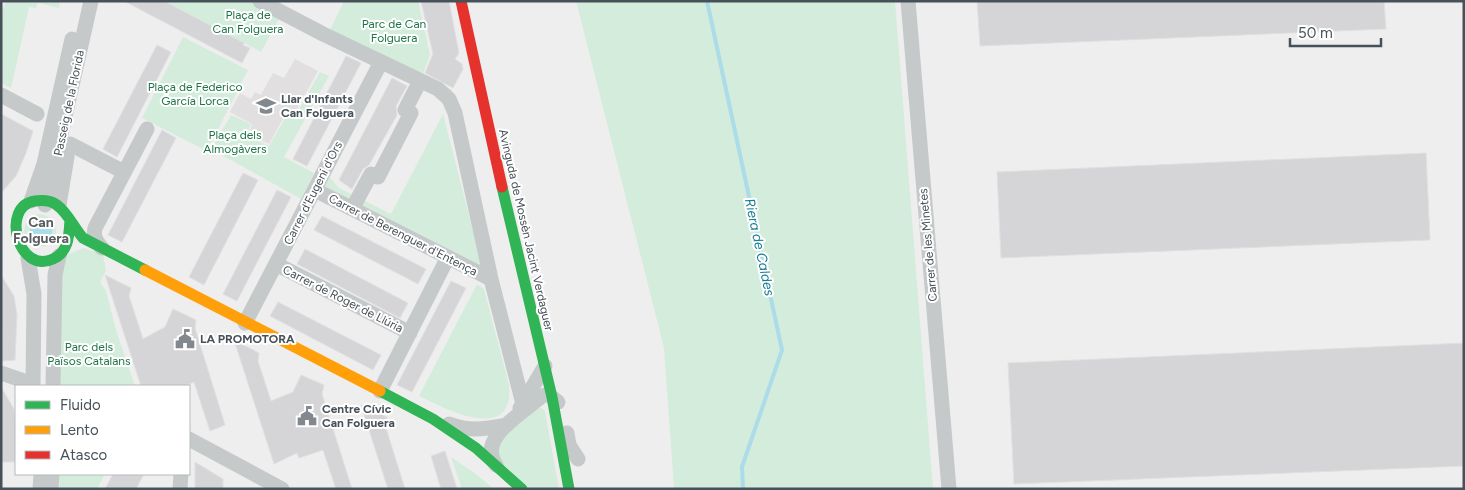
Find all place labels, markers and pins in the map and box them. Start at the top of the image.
place label: Llar d'Infants Can Folguera [281,92,354,120]
school or university icon: Llar d'Infants Can Folguera [255,95,277,117]
public building icon: LA PROMOTORA [174,328,196,350]
place label: LA PROMOTORA [200,332,295,346]
place label: Centre Cívic Can Folguera [322,402,395,430]
public building icon: Centre Cívic Can Folguera [296,405,318,427]

